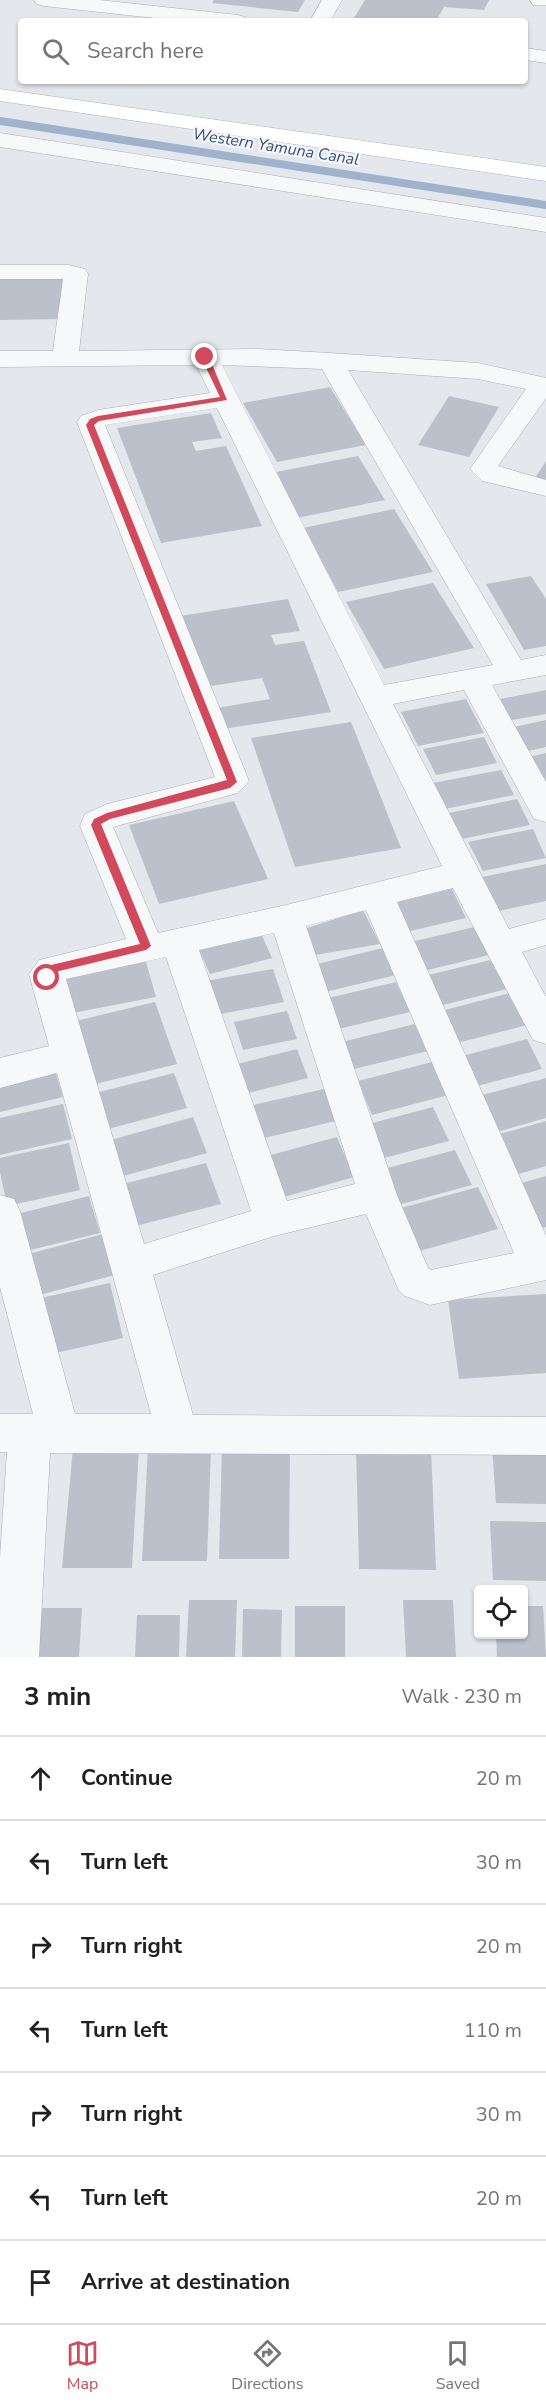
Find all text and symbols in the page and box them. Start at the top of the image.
search box [18,18,528,84]
icon: search [39,35,72,68]
text: Search here [87,36,204,66]
water label: Western Yamuna Canal [191,123,361,171]
route end [191,343,217,369]
route start [33,964,59,990]
map controls [474,1585,528,1639]
button: locate [474,1585,528,1639]
text: 3 min [24,1679,91,1714]
text: Walk · 230 m [402,1683,522,1710]
icon: ahead [24,1762,57,1795]
text: Continue [81,1763,172,1793]
text: 20 m [476,1765,522,1792]
icon: left [24,1846,57,1879]
text: Turn left [81,1847,168,1877]
text: 30 m [476,1849,522,1876]
icon: right [24,1930,57,1963]
text: Turn right [81,1931,182,1961]
text: 20 m [476,1933,522,1960]
icon: left [24,2014,57,2047]
text: Turn left [81,2015,168,2045]
text: 110 m [464,2017,522,2044]
icon: right [24,2098,57,2131]
text: Turn right [81,2099,182,2129]
text: 30 m [476,2101,522,2128]
icon: left [24,2182,57,2215]
text: Turn left [81,2183,168,2213]
text: 20 m [476,2185,522,2212]
icon: arrive [24,2266,57,2299]
text: Arrive at destination [81,2267,290,2297]
tab: Map [66,2337,99,2395]
tab: Directions [231,2337,303,2395]
tab: Saved [436,2337,480,2395]

